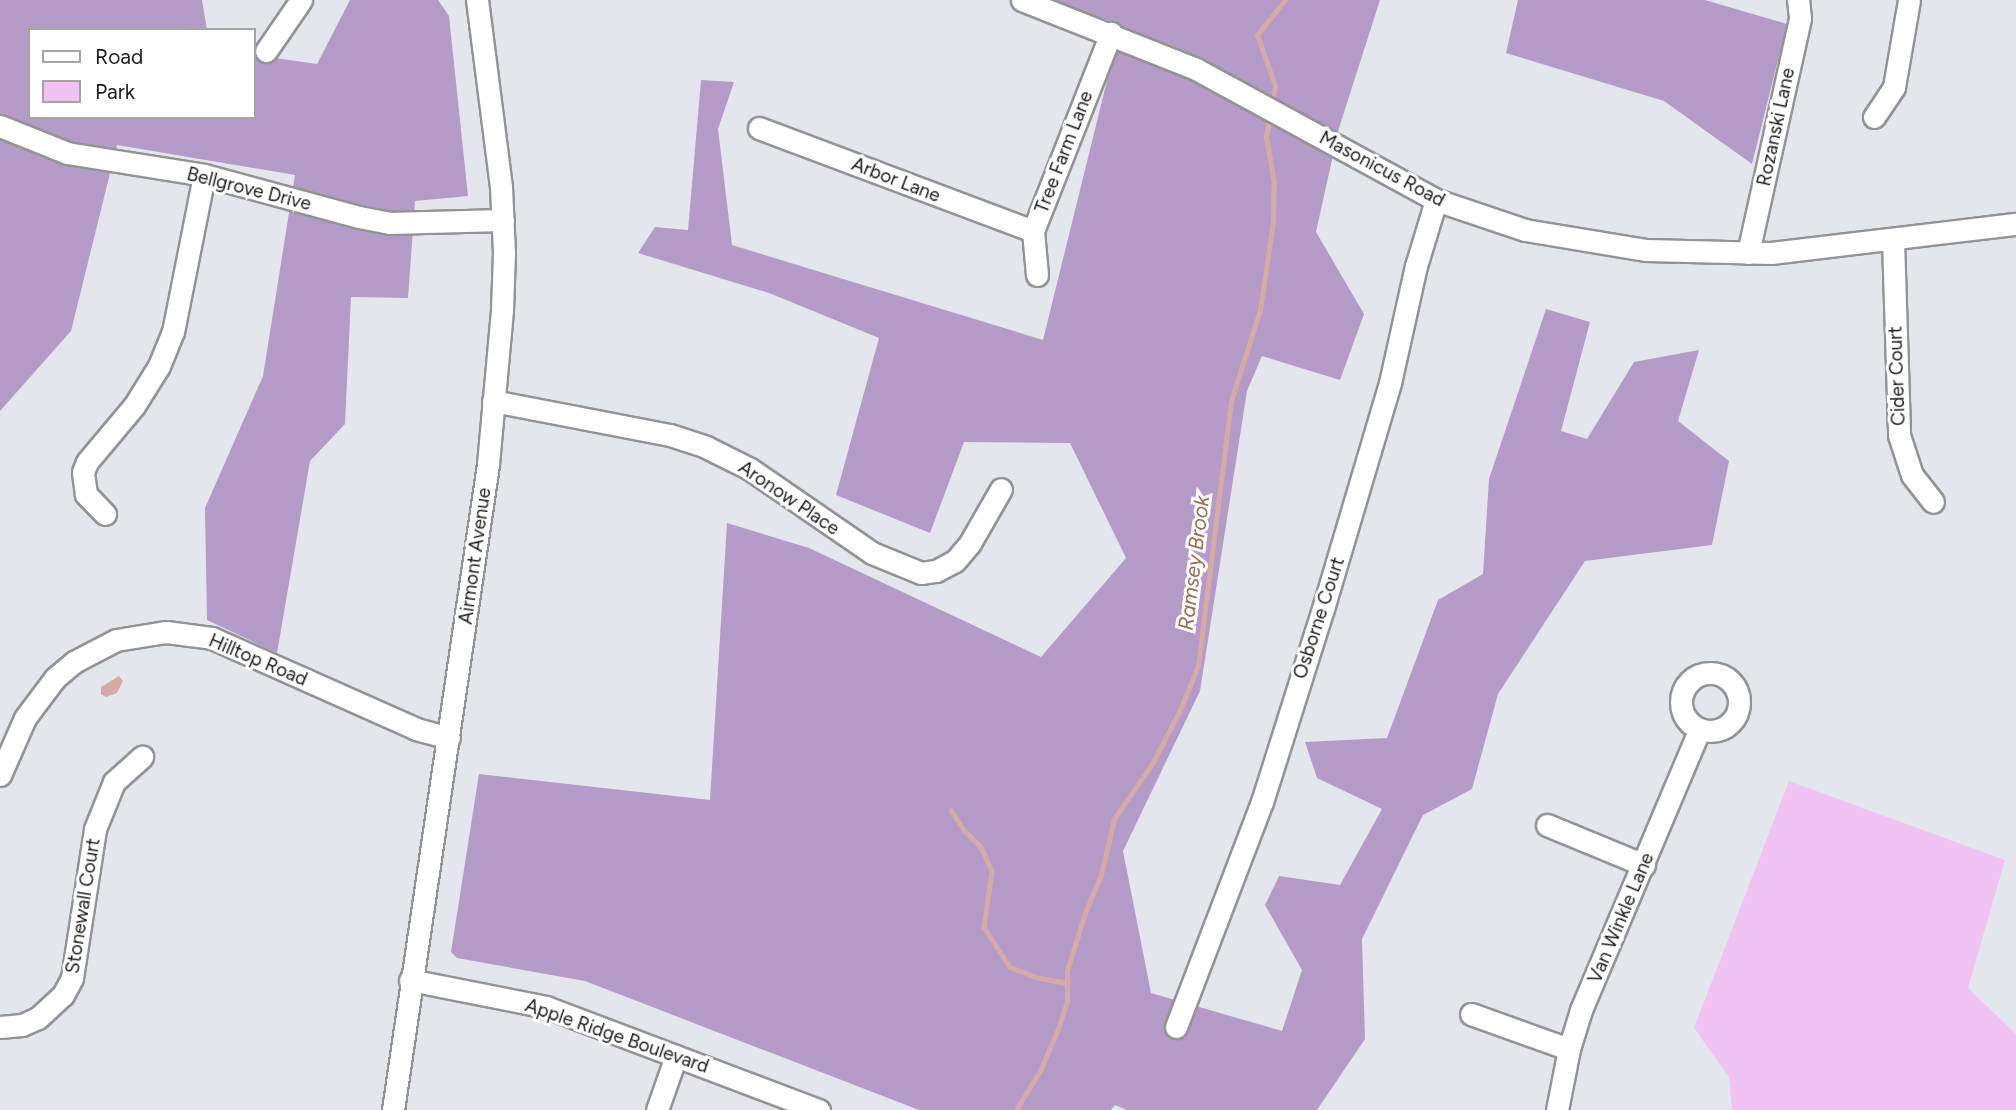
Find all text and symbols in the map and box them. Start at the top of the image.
legend [28,28,256,119]
text: Road [95,44,143,69]
street label: Rozanski Lane [1752,66,1800,188]
text: Park [95,79,135,104]
street label: Tree Farm Lane [1030,88,1098,216]
street label: Masonicus Road [1315,126,1449,212]
street label: Arbor Lane [848,153,944,207]
street label: Bellgrove Drive [184,163,314,215]
street label: Cider Court [1884,326,1910,426]
street label: Aronow Place [734,456,844,540]
street label: Airmont Avenue [454,486,496,626]
water label: Ramsey Brook [1173,494,1215,632]
street label: Osborne Court [1289,554,1349,682]
street label: Hilltop Road [205,629,311,691]
street label: Stonewall Court [61,837,105,975]
street label: Van Winkle Lane [1583,849,1659,987]
street label: Apple Ridge Boulevard [522,994,712,1078]

